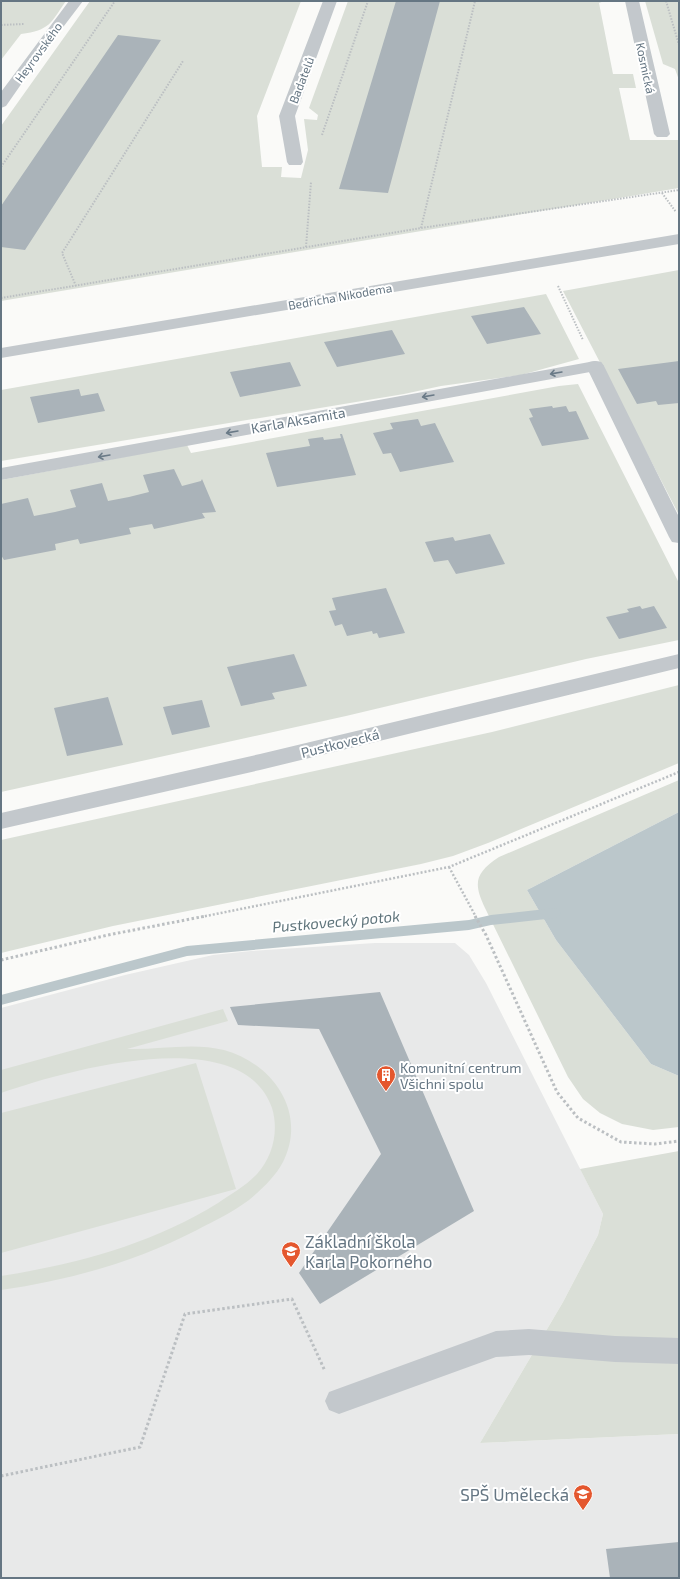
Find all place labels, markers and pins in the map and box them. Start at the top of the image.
place label: Komunitní centrum Všichni spolu [400,1059,522,1092]
building icon: Komunitní centrum Všichni spolu [375,1064,397,1092]
place label: Základní škola Karla Pokorného [305,1231,432,1271]
school or university icon: Základní škola Karla Pokorného [280,1240,302,1268]
school or university icon: SPŠ Umělecká [572,1483,594,1511]
place label: SPŠ Umělecká [460,1484,569,1504]

